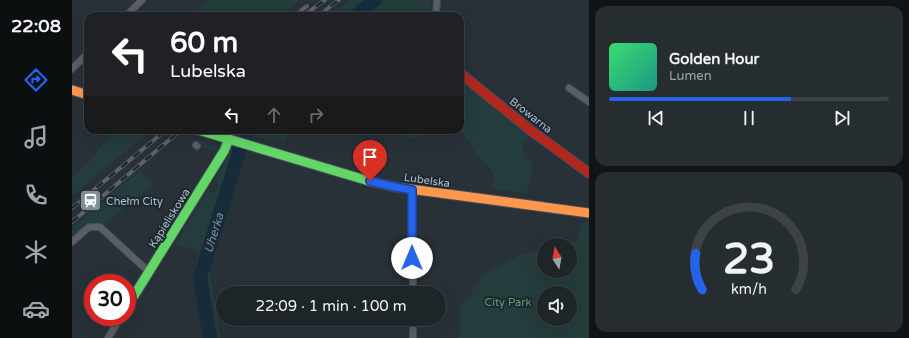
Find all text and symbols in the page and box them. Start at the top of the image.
text: 22:08 [11,15,61,37]
text: 60 m [170,26,238,60]
icon: left [104,28,156,80]
text: Golden Hour [669,50,759,68]
text: Lubelska [170,60,246,82]
icon: directions [22,66,50,94]
text: Lumen [669,68,712,84]
street label: Browarna [507,95,554,136]
icon: left [221,104,243,126]
icon: ahead [263,104,285,126]
icon: right [305,104,327,126]
icon: previous [645,107,667,129]
icon: pause [738,107,760,129]
icon: next [831,107,853,129]
icon: music [22,123,50,151]
pin [353,140,387,181]
icon: arrive [359,146,381,168]
street label: Lubelska [403,171,451,190]
icon: phone [22,181,50,209]
street label: Kąpieliskowa [146,186,193,250]
station icon: Chełm City [77,188,103,214]
place label: Chełm City [106,195,163,208]
water label: Uherka [201,211,227,255]
text: 23 [723,235,775,285]
position arrow [391,237,433,279]
icon: climate [22,238,50,266]
north arrow [537,238,577,278]
map controls [537,238,577,326]
speed limit sign: 30 [84,274,136,326]
text: km/h [731,281,767,298]
button: sound [537,286,577,326]
icon: car [22,295,50,323]
park label: City Park [485,296,531,309]
text: 22:09 · 1 min · 100 m [256,297,406,315]

